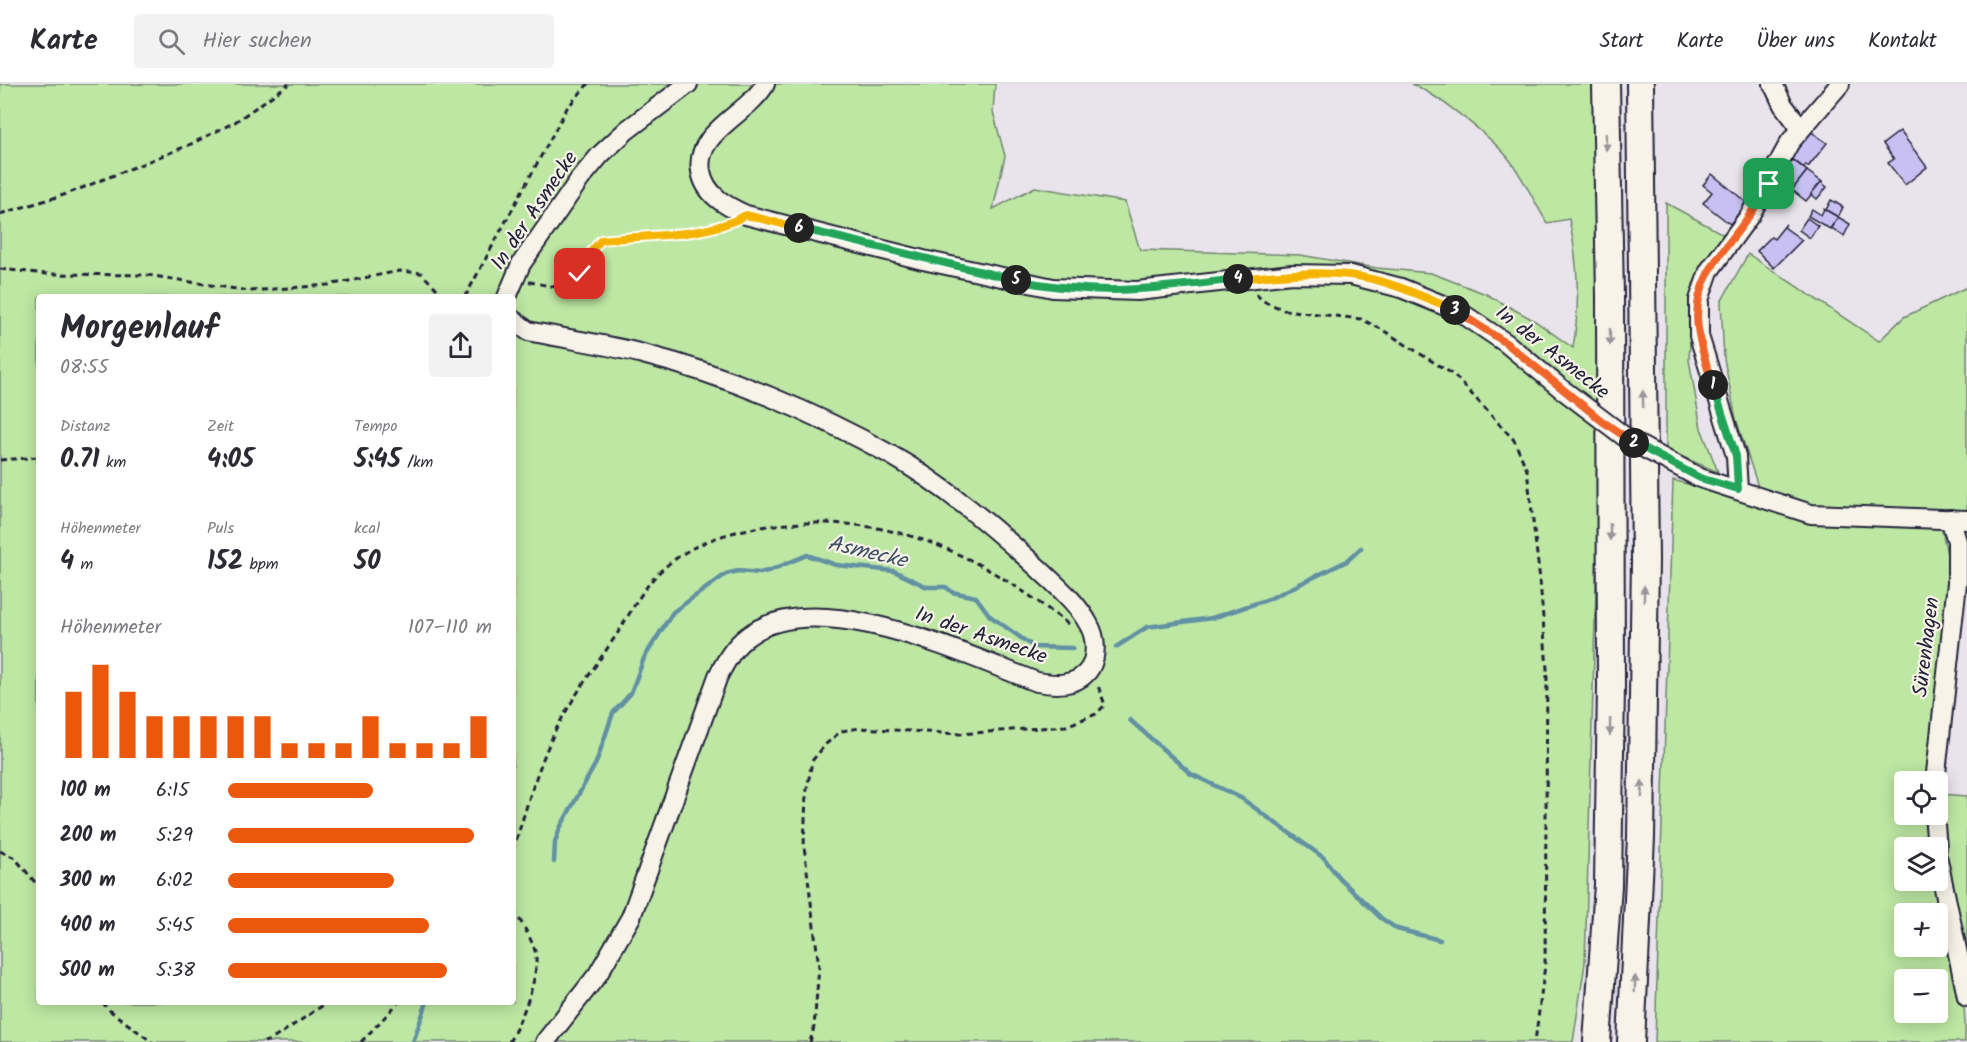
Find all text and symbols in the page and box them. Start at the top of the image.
search box [134,14,554,68]
text: Karte [30,19,98,64]
text: Hier suchen [203,24,312,59]
icon: search [155,25,188,58]
text: Start [1599,25,1644,58]
text: Karte [1677,25,1723,58]
text: Über uns [1756,25,1835,58]
text: Kontakt [1868,25,1937,58]
one-way arrow [1602,133,1611,152]
street label: In der Asmecke [483,144,588,277]
pin [1743,158,1794,209]
icon: arrive [1752,167,1785,200]
pin: 6 [784,213,814,243]
text: 6 [795,215,803,240]
pin [554,248,605,299]
icon: check [563,257,596,290]
pin: 4 [1223,264,1253,294]
pin: 5 [1001,265,1031,295]
text: 4 [1234,266,1242,291]
text: 5 [1012,267,1020,292]
pin: 3 [1440,295,1470,325]
text: 3 [1451,297,1459,322]
street label: In der Asmecke [1487,298,1617,409]
text: Morgenlauf [60,303,218,356]
button: share [429,314,492,377]
one-way arrow [1605,328,1615,347]
text: 08:55 [60,352,108,384]
pin: 1 [1698,370,1728,400]
text: 1 [1711,372,1715,397]
one-way arrow [1639,389,1648,408]
text: Distanz [60,414,110,439]
text: Zeit [207,414,234,439]
text: Tempo [354,414,397,439]
pin: 2 [1619,428,1649,458]
text: 2 [1629,430,1639,455]
text: 0.71 [60,439,100,481]
text: 4:05 [207,439,254,481]
text: 5:45 [354,439,401,481]
text: km [100,450,126,475]
text: /km [401,450,433,475]
text: Höhenmeter [60,516,141,541]
text: Puls [207,516,234,541]
text: kcal [354,516,380,541]
one-way arrow [1605,523,1615,542]
water label: Asmecke [824,527,912,580]
text: 4 [60,541,74,583]
text: 152 [207,541,243,583]
text: 50 [354,541,381,583]
text: m [74,552,93,577]
text: bpm [243,552,278,577]
one-way arrow [1640,584,1649,603]
street label: Sürenhagen [1904,595,1950,699]
street label: In der Asmecke [910,598,1052,674]
text: Höhenmeter [60,612,161,644]
text: 107–110 m [408,612,492,644]
one-way arrow [1605,718,1615,737]
map controls [1894,771,1948,1023]
button: locate [1894,771,1948,825]
text: 100 m [60,775,111,807]
text: 6:15 [156,775,189,807]
one-way arrow [1637,779,1646,798]
text: 200 m [60,820,116,852]
text: 5:29 [156,820,193,852]
button: layers [1894,837,1948,891]
text: 300 m [60,865,116,897]
text: 6:02 [156,865,194,897]
button: + [1894,903,1948,957]
text: 400 m [60,910,116,942]
text: 5:45 [156,910,193,942]
text: 500 m [60,955,115,987]
text: 5:38 [156,955,195,987]
button: − [1894,969,1948,1023]
one-way arrow [1630,974,1640,993]

